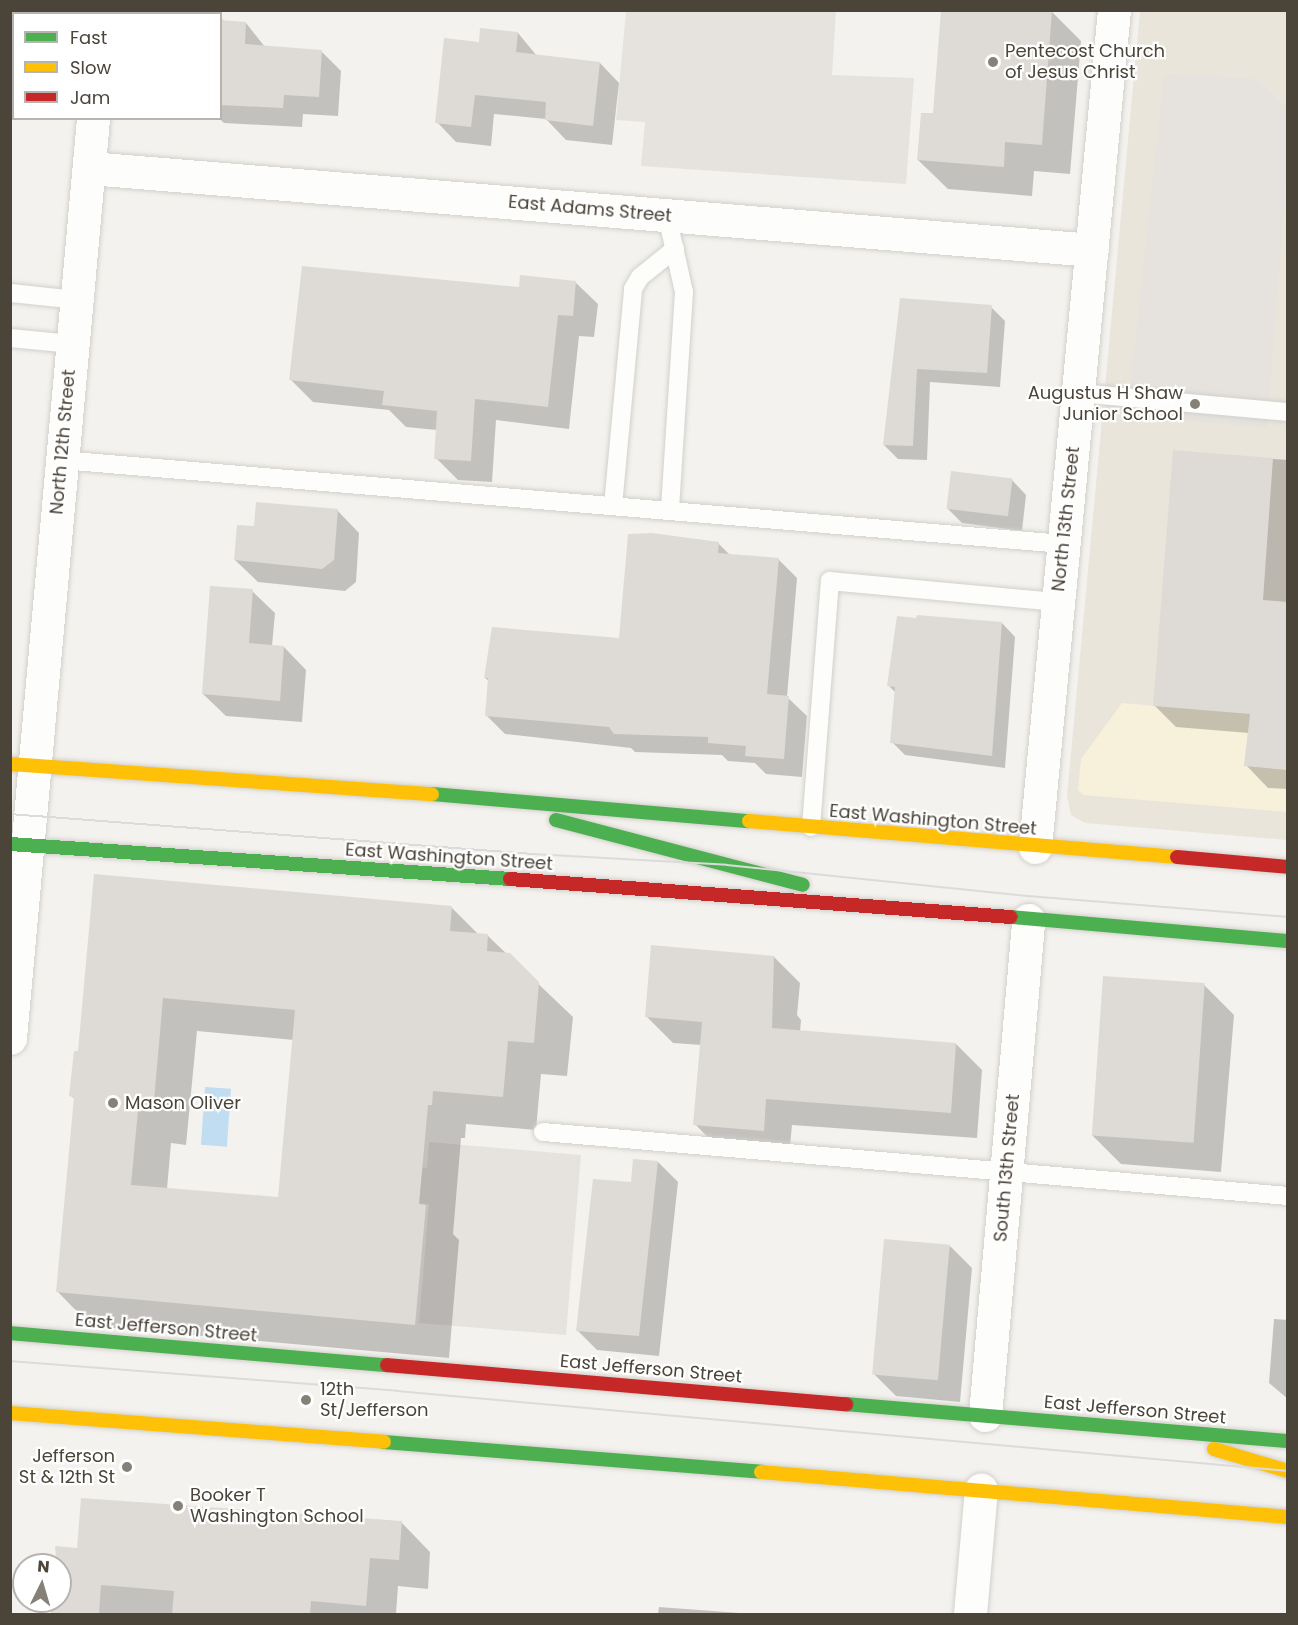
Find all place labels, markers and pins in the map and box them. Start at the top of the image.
place label: Pentecost Church of Jesus Christ [1005,41,1165,84]
marker: Pentecost Church of Jesus Christ [986,55,1000,69]
place label: Augustus H Shaw Junior School [1028,383,1183,426]
marker: Augustus H Shaw Junior School [1188,397,1202,411]
place label: Mason Oliver [125,1092,241,1114]
marker: Mason Oliver [106,1096,120,1110]
place label: 12th St/Jefferson [320,1379,429,1422]
marker: 12th St/Jefferson [297,1391,315,1409]
place label: Jefferson St & 12th St [19,1446,115,1488]
marker: Jefferson St & 12th St [120,1460,134,1474]
place label: Booker T Washington School [190,1485,364,1528]
marker: Booker T Washington School [171,1499,185,1513]

